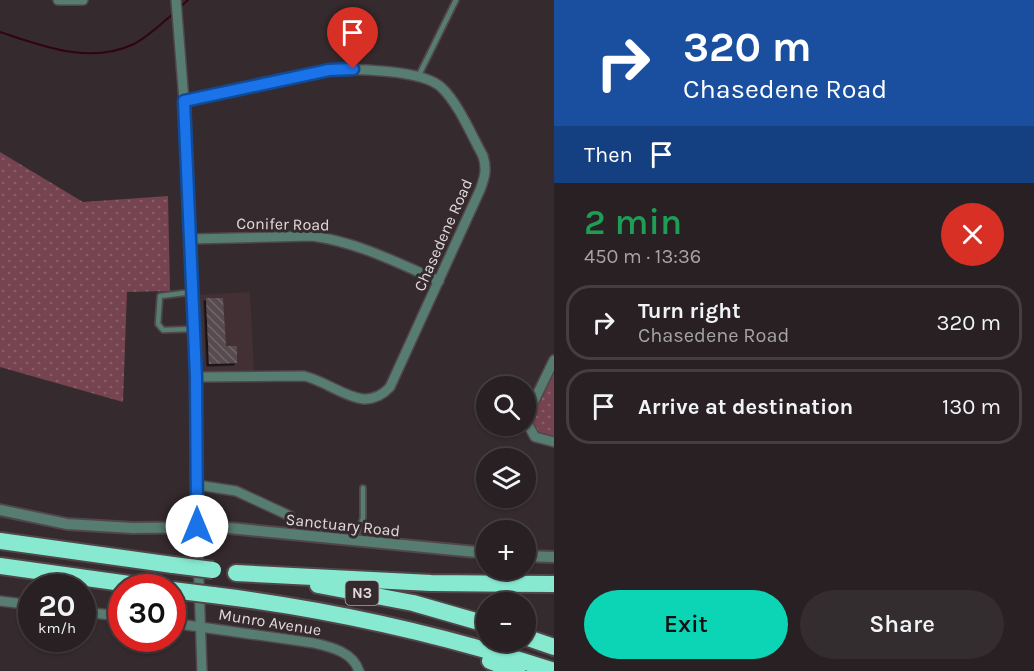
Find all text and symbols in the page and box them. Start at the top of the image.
pin [327,7,378,69]
icon: arrive [336,16,369,49]
text: 320 m [683,22,812,72]
icon: right [584,24,662,102]
text: Chasedene Road [683,73,887,105]
icon: arrive [645,138,678,171]
text: Then [584,142,633,168]
street label: Chasedene Road [410,176,476,294]
text: 2 min [584,201,682,243]
button: close [941,203,1004,266]
street label: Conifer Road [236,214,330,234]
text: 450 m · 13:36 [584,245,701,268]
text: Turn right [638,298,741,324]
icon: right [587,306,620,339]
text: 320 m [936,310,1001,336]
text: Chasedene Road [638,324,789,347]
map controls [476,376,536,652]
button: search [476,376,536,436]
icon: arrive [587,390,620,423]
text: Arrive at destination [638,394,853,420]
text: 130 m [942,394,1001,420]
button: layers [476,448,536,508]
position arrow [165,494,229,558]
street label: Sanctuary Road [285,510,401,540]
button: + [476,520,536,580]
speed limit sign: 30 [108,574,186,652]
road number: N3 [346,581,378,605]
text: 20 [38,588,76,624]
button: Exit [584,590,788,659]
button: Share [800,590,1004,659]
button: − [476,592,536,652]
street label: Munro Avenue [217,604,323,640]
text: km/h [38,619,76,637]

